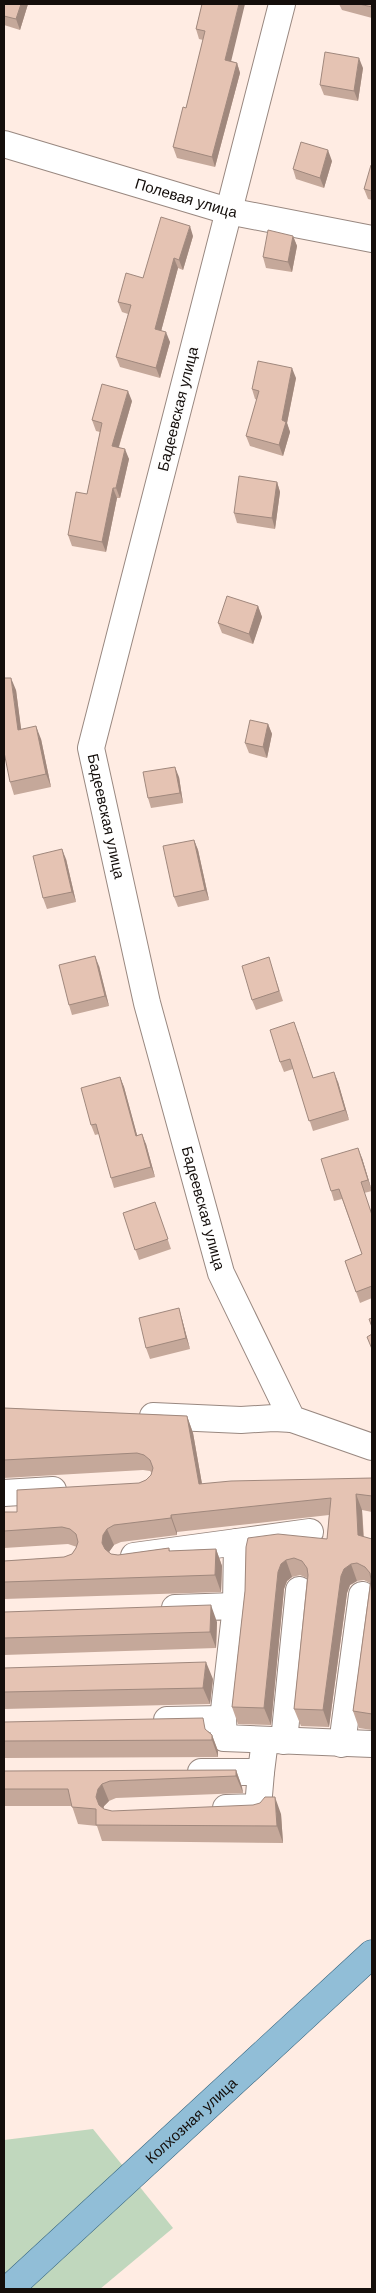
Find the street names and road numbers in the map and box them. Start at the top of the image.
street label: Полевая улица [133,175,239,221]
street label: Бадеевская улица [154,344,201,473]
street label: Бадеевская улица [84,752,129,881]
street label: Бадеевская улица [179,1144,229,1273]
street label: Колхозная улица [142,2074,241,2167]

